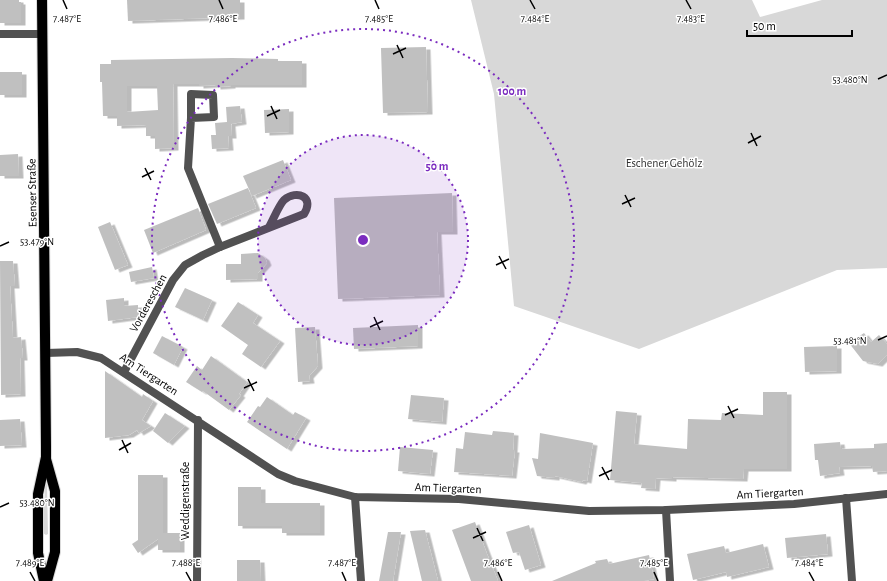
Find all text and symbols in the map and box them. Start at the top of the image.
scale bar [747,12,852,38]
text: 7.487°E [53,14,81,24]
text: 7.486°E [209,14,237,24]
text: 7.485°E [365,14,393,24]
text: 7.484°E [521,14,549,24]
text: 7.483°E [677,14,705,24]
text: 50 m [753,20,776,32]
text: 53.480°N [832,75,868,85]
text: 100 m [498,85,526,97]
park label: Eschener Gehölz [626,157,702,169]
street label: Esenser Straße [25,159,39,227]
text: 50 m [426,160,449,172]
centre of rings [356,233,370,247]
text: 53.479°N [20,237,54,247]
street label: Vordereschen [127,272,169,334]
text: 53.481°N [833,336,867,346]
street label: Am Tiergarten [118,351,180,397]
street label: Weddigenstraße [179,462,191,540]
street label: Am Tiergarten [414,481,482,495]
street label: Am Tiergarten [736,485,804,501]
text: 53.480°N [19,498,55,508]
text: 7.489°E [16,558,44,568]
text: 7.488°E [172,558,200,568]
text: 7.487°E [328,558,356,568]
text: 7.486°E [484,558,512,568]
text: 7.485°E [640,558,668,568]
text: 7.484°E [795,558,823,568]

